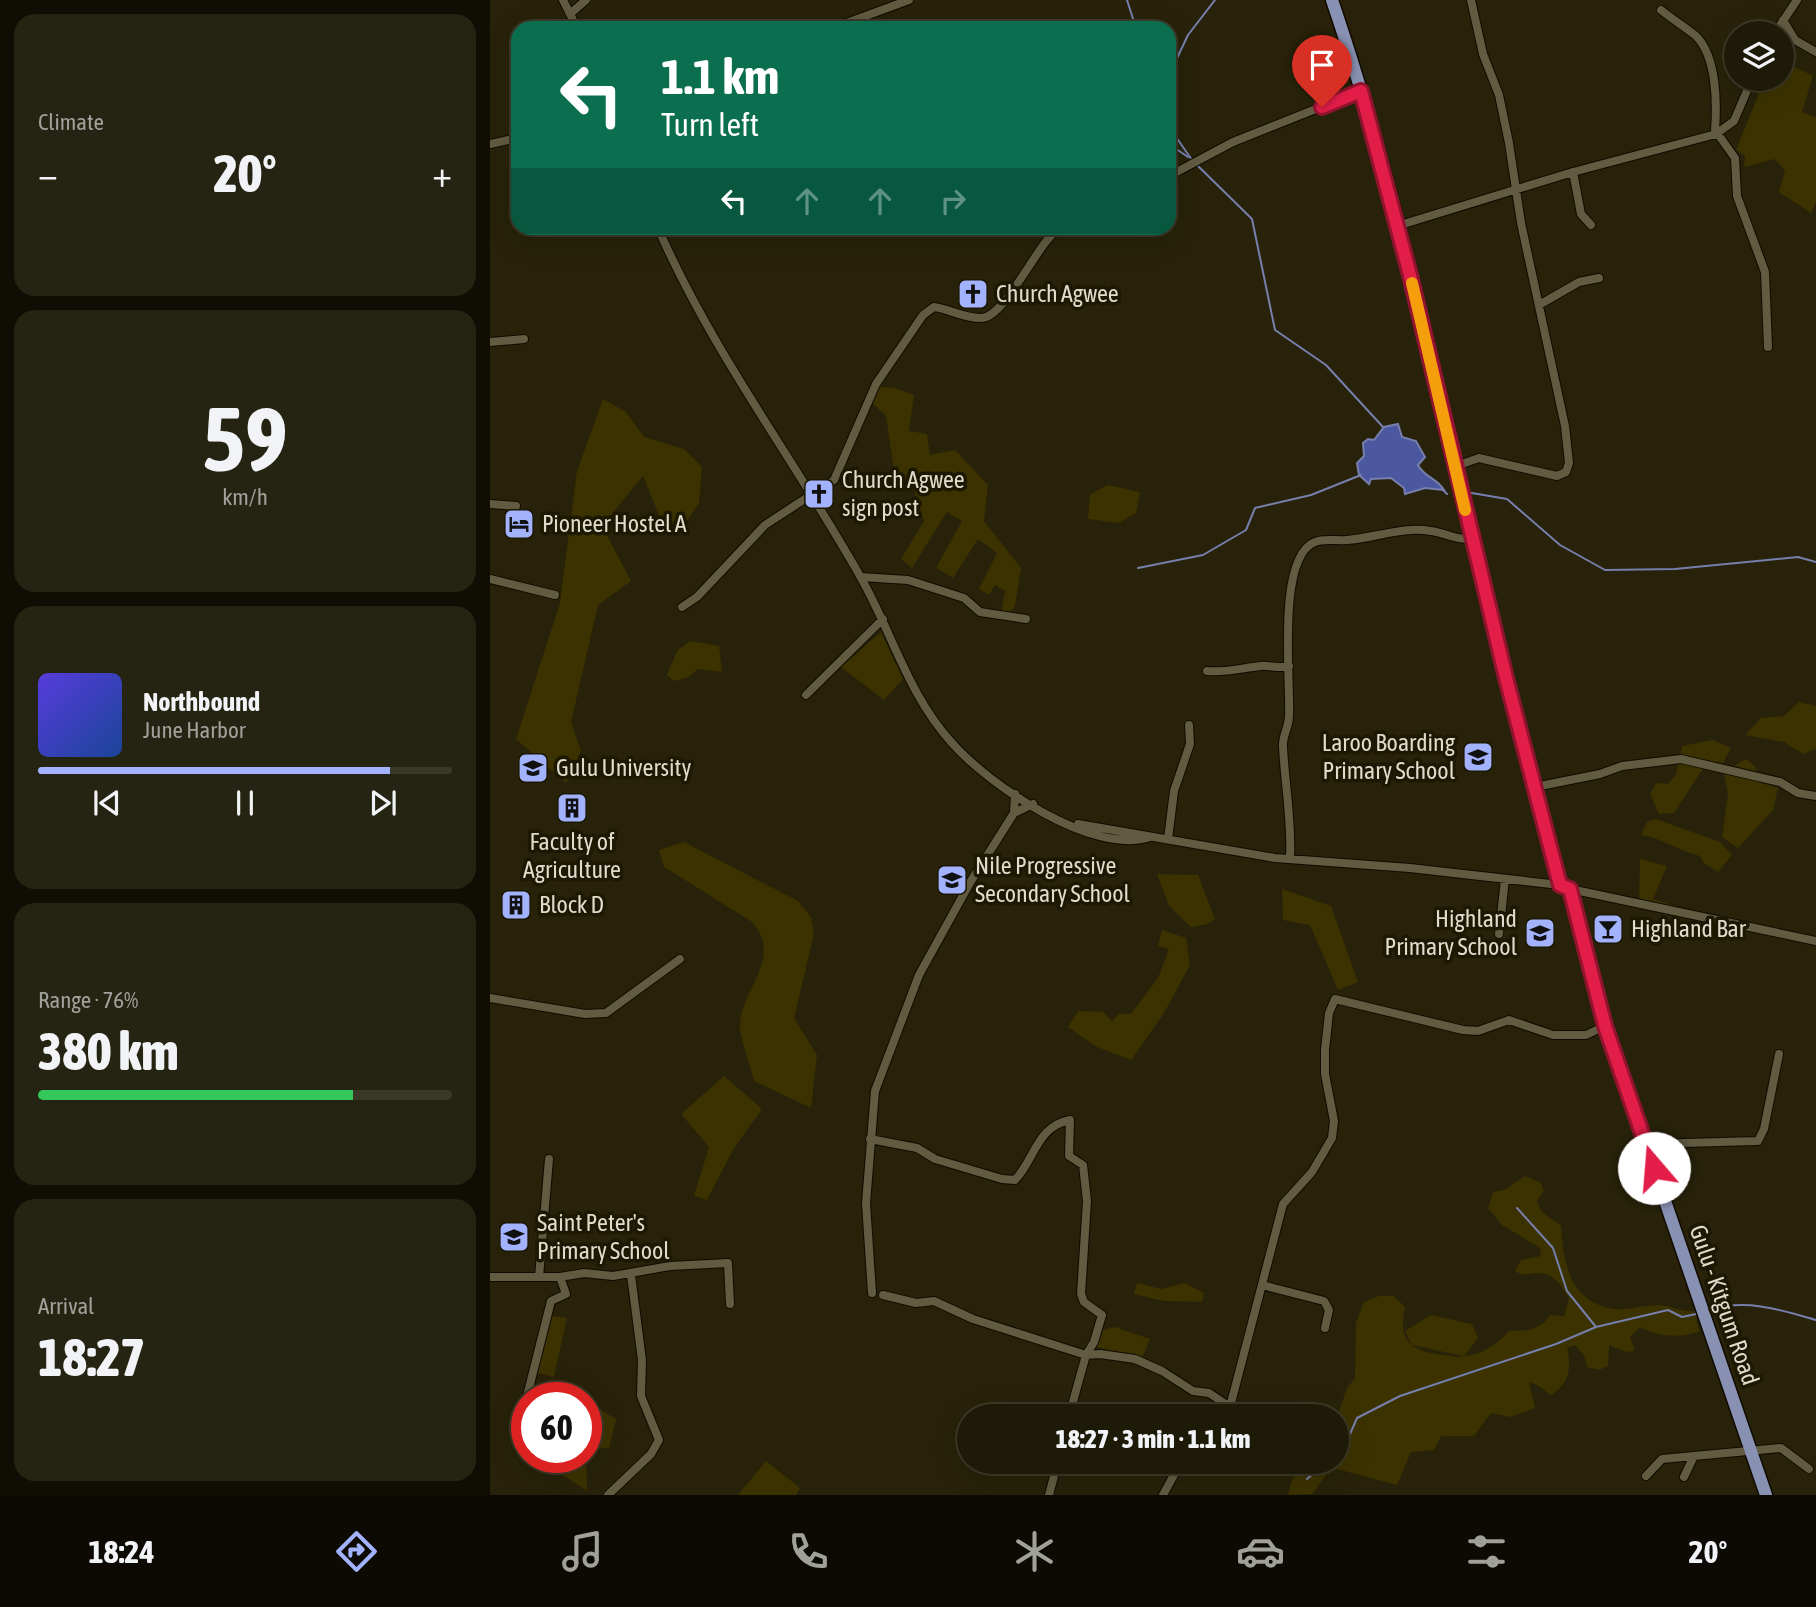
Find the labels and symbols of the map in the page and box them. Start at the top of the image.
pin [1292,35,1352,107]
church icon: Church Agwee [956,277,990,311]
place label: Church Agwee [996,280,1119,307]
place label: Church Agwee sign post [842,466,965,521]
church icon: Church Agwee sign post [802,477,836,511]
hotel icon: Pioneer Hostel A [502,507,536,541]
place label: Pioneer Hostel A [542,510,687,537]
place label: Laroo Boarding Primary School [1322,729,1456,784]
school or university icon: Laroo Boarding Primary School [1461,740,1495,774]
school or university icon: Gulu University [516,751,550,785]
place label: Gulu University [556,754,691,781]
building icon: Faculty of Agriculture [555,791,589,825]
place label: Faculty of Agriculture [523,828,621,883]
place label: Nile Progressive Secondary School [975,852,1131,907]
school or university icon: Nile Progressive Secondary School [935,863,969,897]
building icon: Block D [499,888,533,922]
place label: Block D [539,891,604,918]
place label: Highland Primary School [1384,905,1518,960]
bar icon: Highland Bar [1591,912,1625,946]
place label: Highland Bar [1631,915,1747,942]
school or university icon: Highland Primary School [1523,916,1557,950]
position arrow [1617,1131,1691,1205]
place label: Saint Peter's Primary School [537,1209,670,1264]
school or university icon: Saint Peter's Primary School [497,1220,531,1254]
street label: Gulu - Kitgum Road [1684,1221,1764,1388]
speed limit sign: 60 [511,1382,602,1473]

